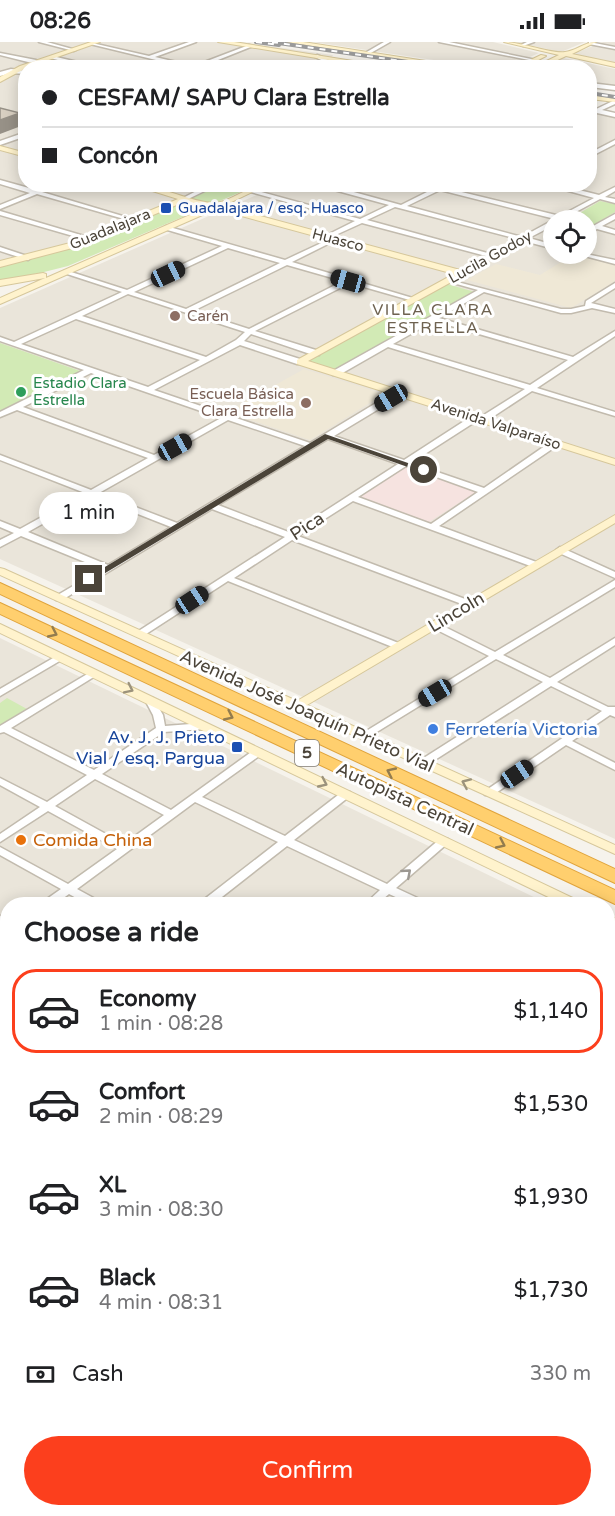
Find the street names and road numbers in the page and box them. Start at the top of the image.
street label: Guadalajara [67,205,153,253]
street label: Huasco [310,224,366,256]
street label: Lucila Godoy [445,227,535,287]
street label: Avenida Valparaíso [429,394,563,454]
street label: Pica [286,507,328,545]
street label: Lincoln [424,587,488,637]
street label: Avenida José Joaquín Prieto Vial [176,645,438,777]
road number: 5 [295,740,319,766]
street label: Autopista Central [333,757,477,841]

